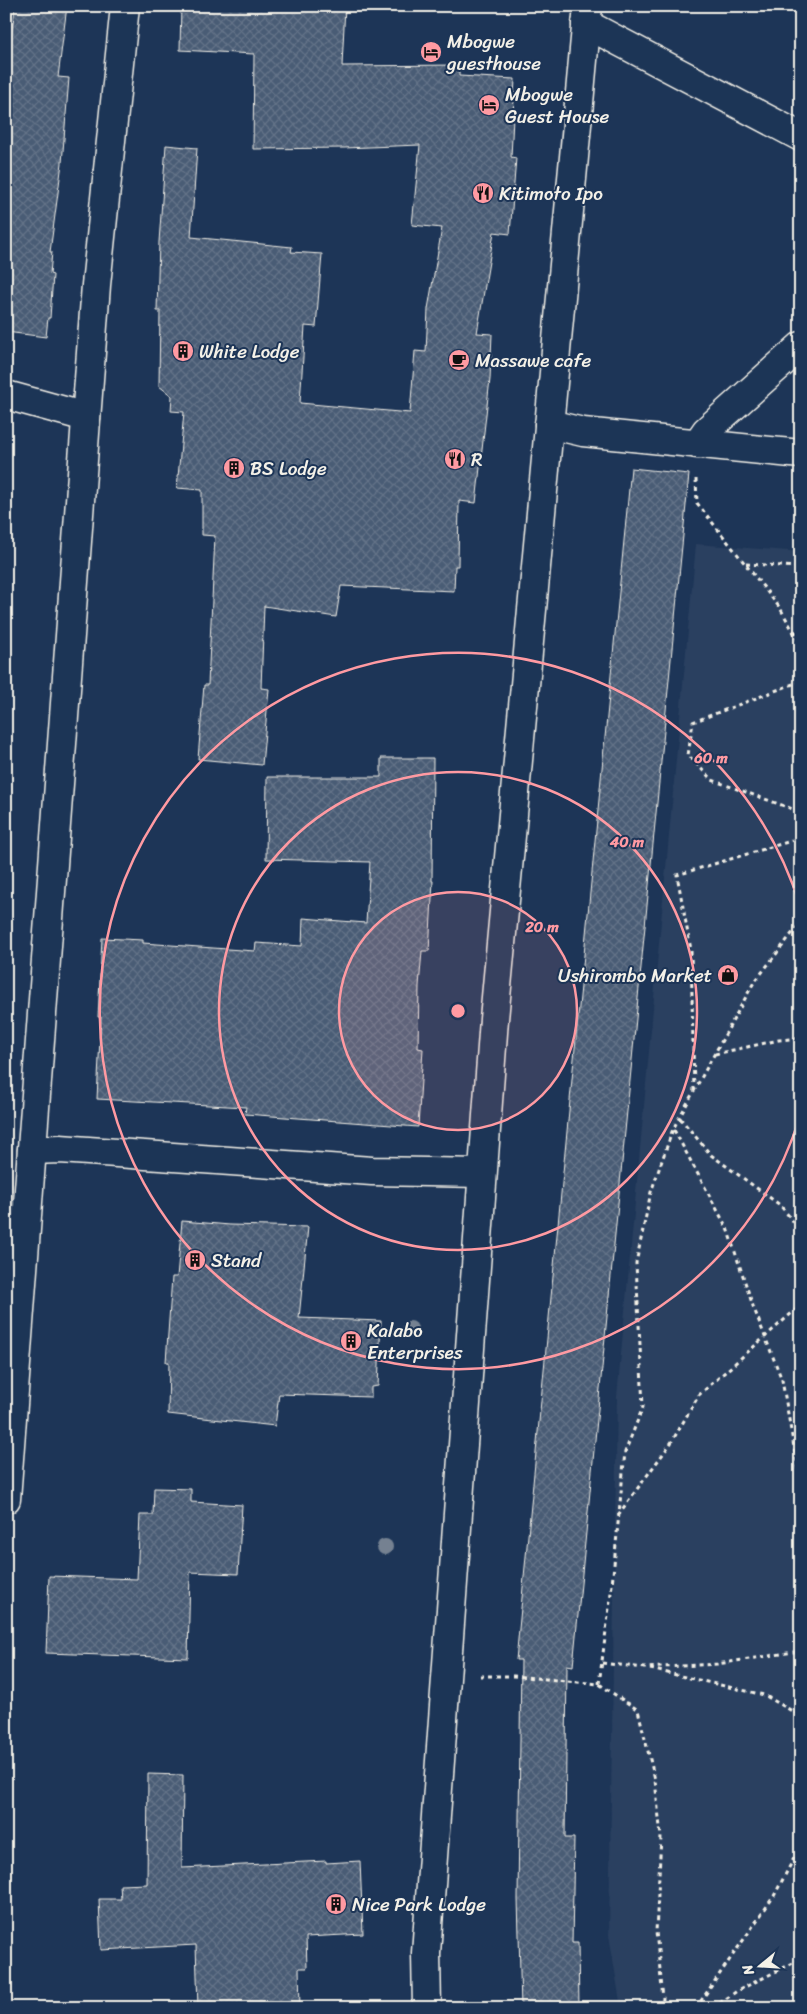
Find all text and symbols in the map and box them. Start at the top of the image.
place label: Mbogwe guesthouse [445,25,541,80]
hotel icon: Mbogwe guesthouse [419,40,443,64]
place label: Mbogwe Guest House [505,78,610,133]
hotel icon: Mbogwe Guest House [477,93,501,117]
place label: Kitimoto Ipo [499,177,603,210]
restaurant icon: Kitimoto Ipo [471,181,495,205]
place label: White Lodge [199,335,300,368]
building icon: White Lodge [171,339,195,363]
place label: Massawe cafe [475,344,592,377]
cafe icon: Massawe cafe [447,348,471,372]
place label: R [471,443,483,476]
restaurant icon: R [443,447,467,471]
place label: BS Lodge [250,452,327,485]
building icon: BS Lodge [222,456,246,480]
text: 60 m [693,745,728,771]
text: 40 m [609,829,645,855]
text: 20 m [524,914,559,940]
place label: Ushirombo Market [558,959,712,992]
shop icon: Ushirombo Market [716,963,740,987]
centre of rings [449,1002,467,1020]
place label: Stand [211,1244,263,1277]
building icon: Stand [183,1248,207,1272]
place label: Kalabo Enterprises [367,1314,463,1369]
building icon: Kalabo Enterprises [339,1329,363,1353]
place label: Nice Park Lodge [352,1888,486,1921]
building icon: Nice Park Lodge [324,1892,348,1916]
north arrow [734,1942,784,1992]
text: N [735,1961,762,1979]

